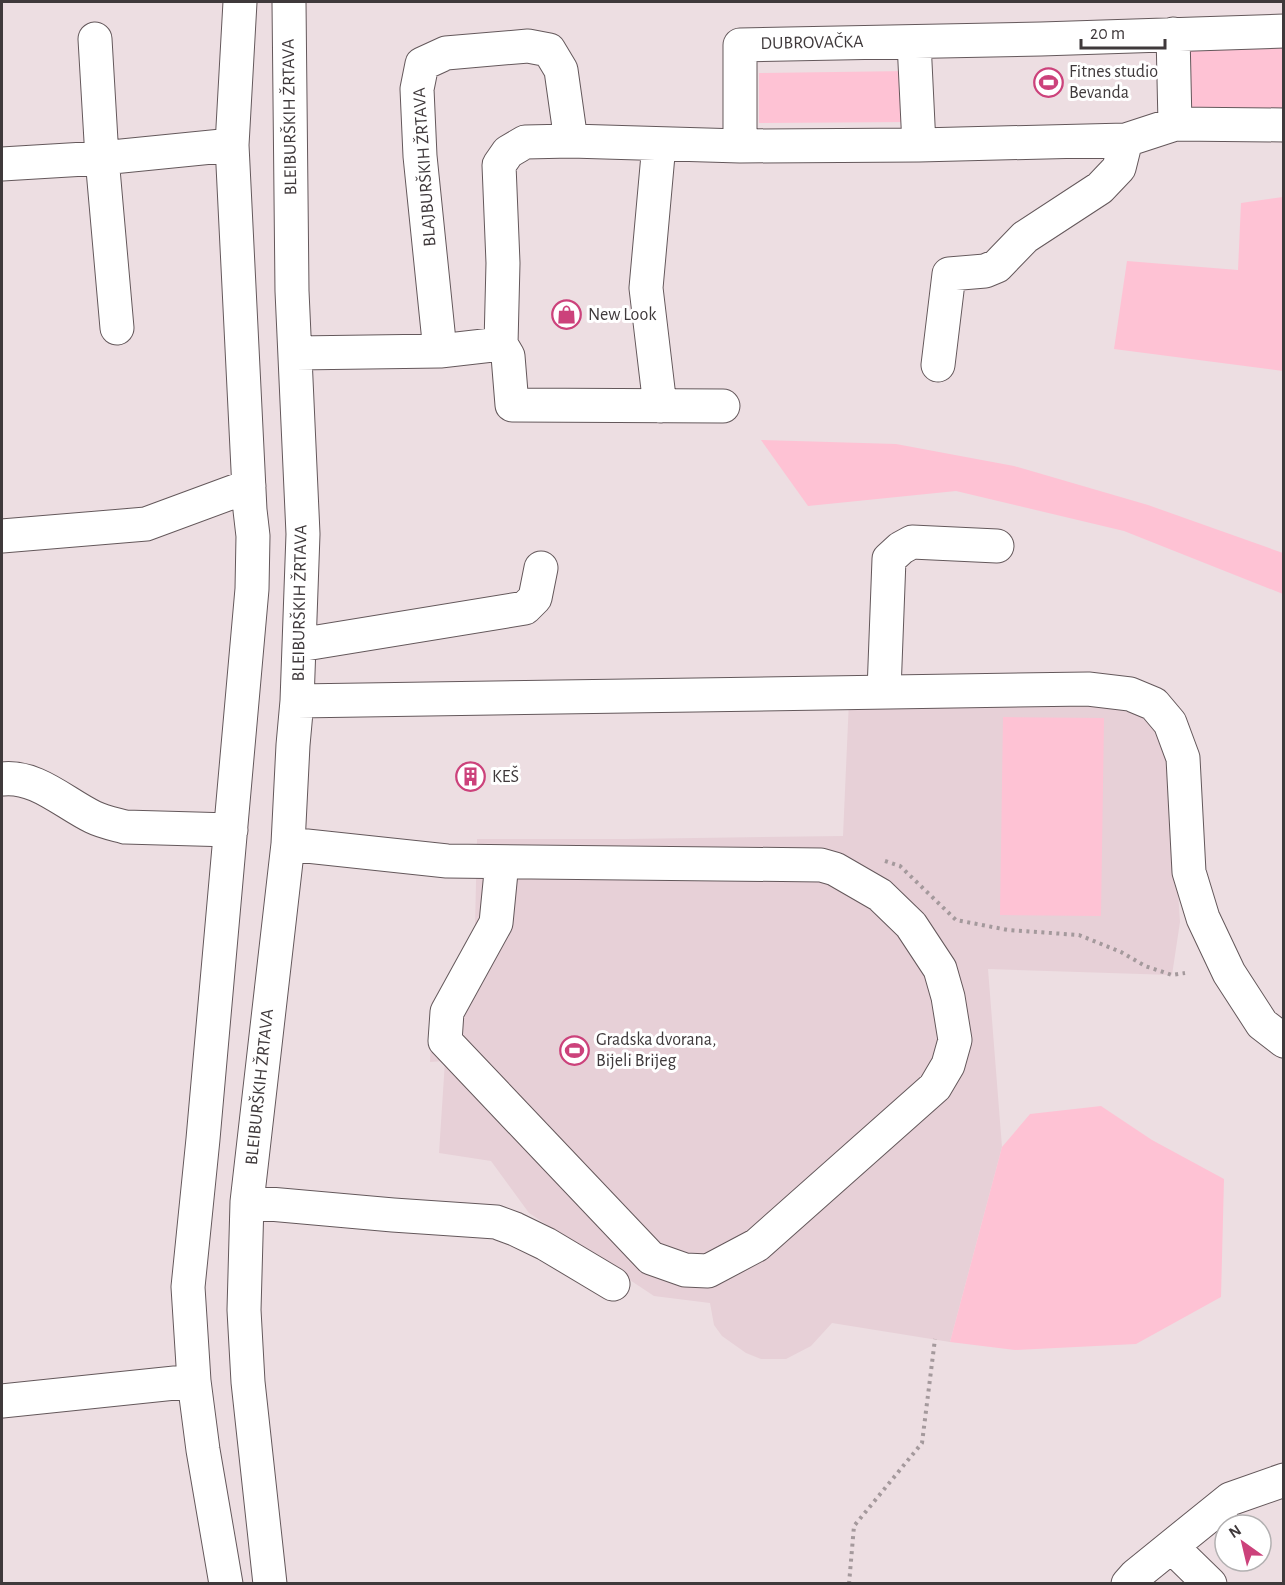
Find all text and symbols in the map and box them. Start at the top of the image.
scale bar [1081,12,1165,50]
text: 20 m [1090,25,1125,43]
street label: DUBROVAČKA [760,30,864,53]
street label: BLEIBURŠKIH ŽRTAVA [277,38,300,196]
place label: Fitnes studio Bevanda [1069,63,1158,102]
sports icon: Fitnes studio Bevanda [1032,66,1064,98]
street label: BLAJBURŠKIH ŽRTAVA [407,86,440,247]
shop icon: New Look [551,299,583,331]
place label: New Look [588,306,657,324]
street label: BLEIBURŠKIH ŽRTAVA [287,524,310,682]
building icon: KEŠ [455,761,487,793]
place label: KEŠ [492,765,519,786]
street label: BLEIBURŠKIH ŽRTAVA [240,1007,277,1166]
place label: Gradska dvorana, Bijeli Brijeg [596,1031,716,1070]
sports icon: Gradska dvorana, Bijeli Brijeg [559,1034,591,1066]
north arrow [1213,1513,1273,1573]
text: N [1226,1522,1244,1541]

